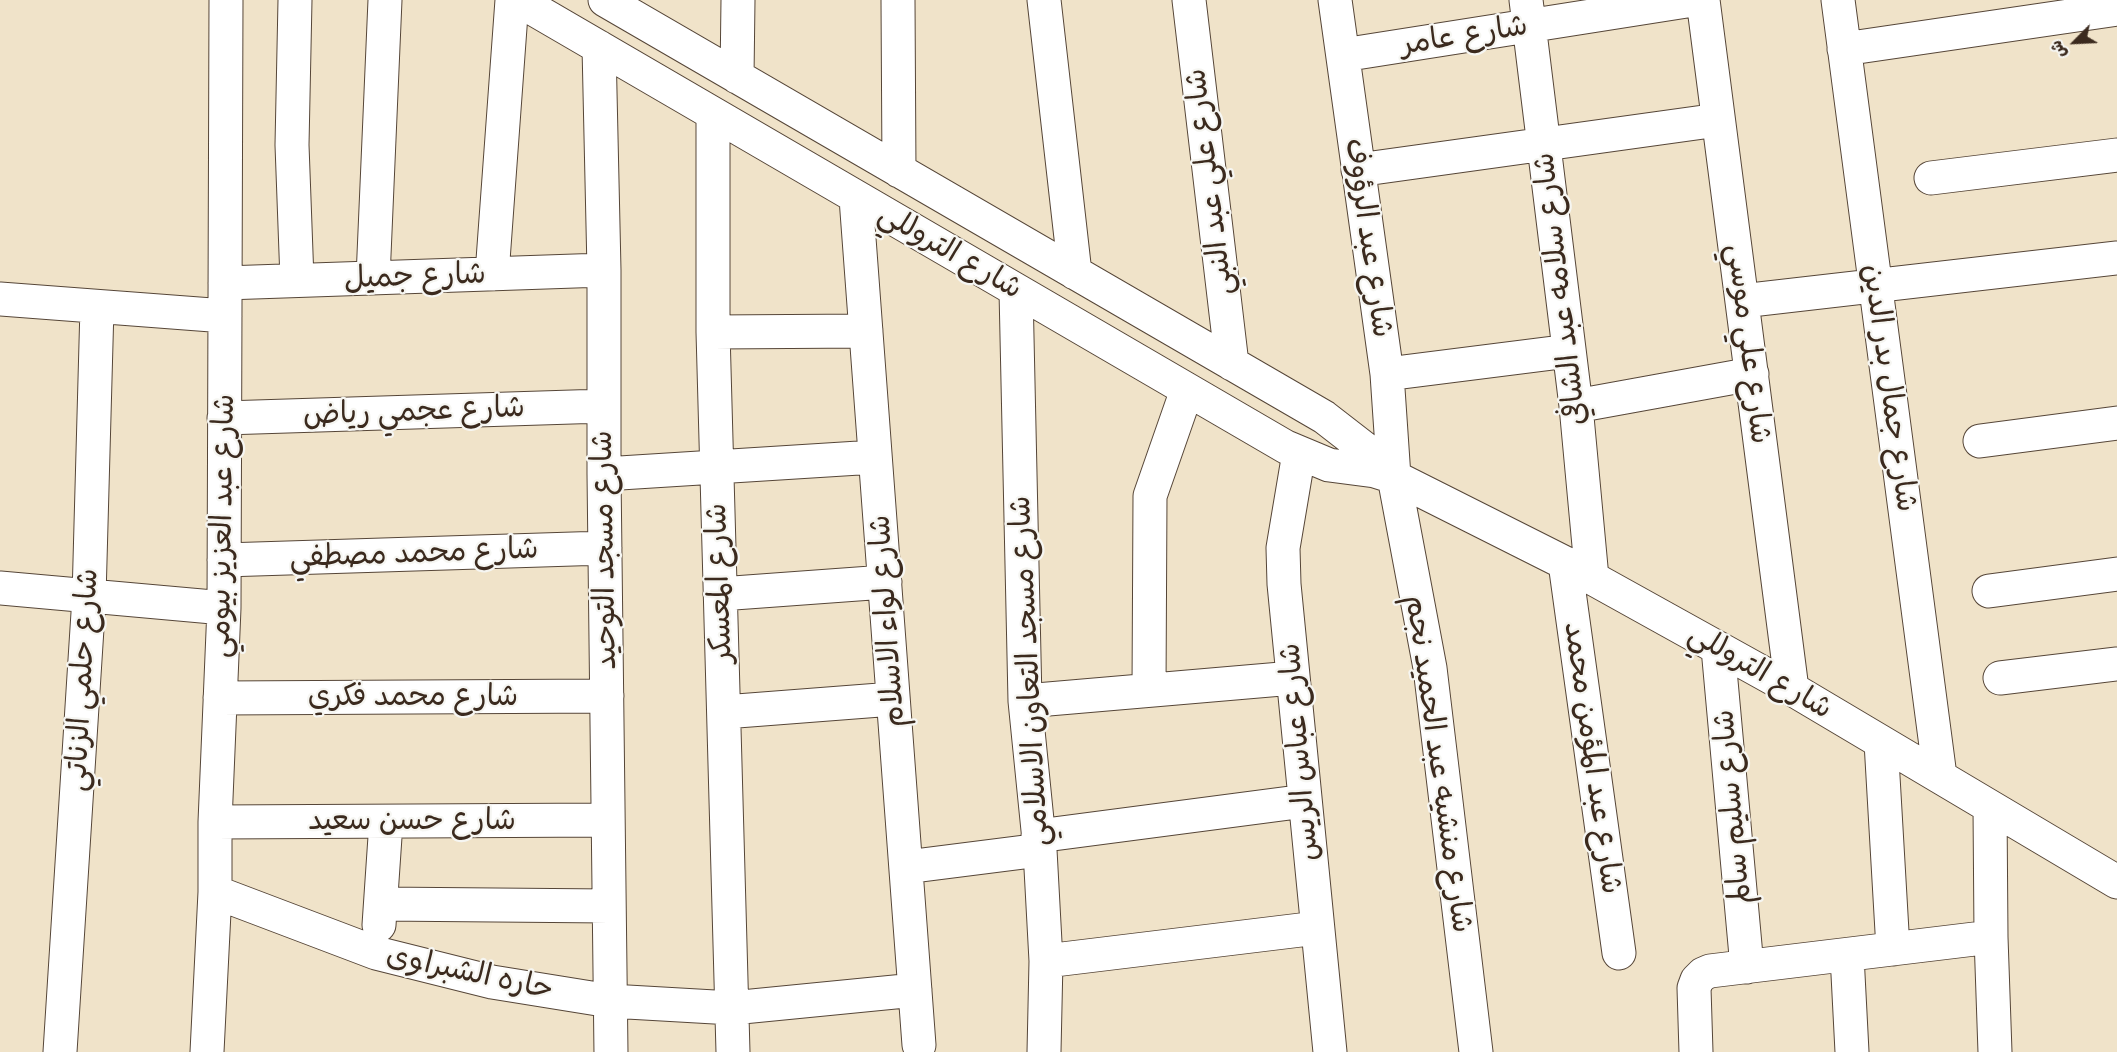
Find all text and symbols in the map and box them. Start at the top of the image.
street label: شارع عامر [1398,8,1530,64]
north arrow [2045,12,2105,72]
text: ش [2046,37,2071,61]
street label: شارع علي عبد النبي [1178,67,1242,297]
street label: شارع عبد الرؤوف [1336,136,1400,340]
street label: شارع سلامه عبد الشافي [1526,151,1596,427]
street label: شارع التروللي [872,196,1028,308]
street label: شارع علي موسي [1718,242,1778,446]
street label: شارع جميل [343,257,487,297]
street label: شارع جمال بدر الدين [1854,262,1924,514]
street label: شارع عجمي رياض [302,390,526,434]
street label: شارع عبد العزيز بيومي [203,394,243,658]
street label: شارع مسجد التوحيد [585,430,625,670]
street label: شارع مسجد التعاون الاسلامي [1003,495,1057,847]
street label: شارع المعسكر [699,502,741,664]
street label: شارع لواء الاسلام [863,514,913,728]
street label: شارع محمد مصطفي [289,532,539,576]
street label: شارع حلمي الزناتي [59,567,107,793]
street label: شارع منشيه عبد الحميد نجم [1396,593,1480,935]
street label: شارع التروللي [1682,616,1838,728]
street label: شارع عبد المؤمن محمد [1555,620,1629,896]
street label: شارع عباس الريس [1273,641,1327,863]
street label: شارع محمد فكري [308,679,518,715]
street label: شارع سليم سالم [1707,708,1759,906]
street label: شارع حسن سعيد [308,803,516,839]
street label: حاره الشبراوى [383,938,555,1008]

